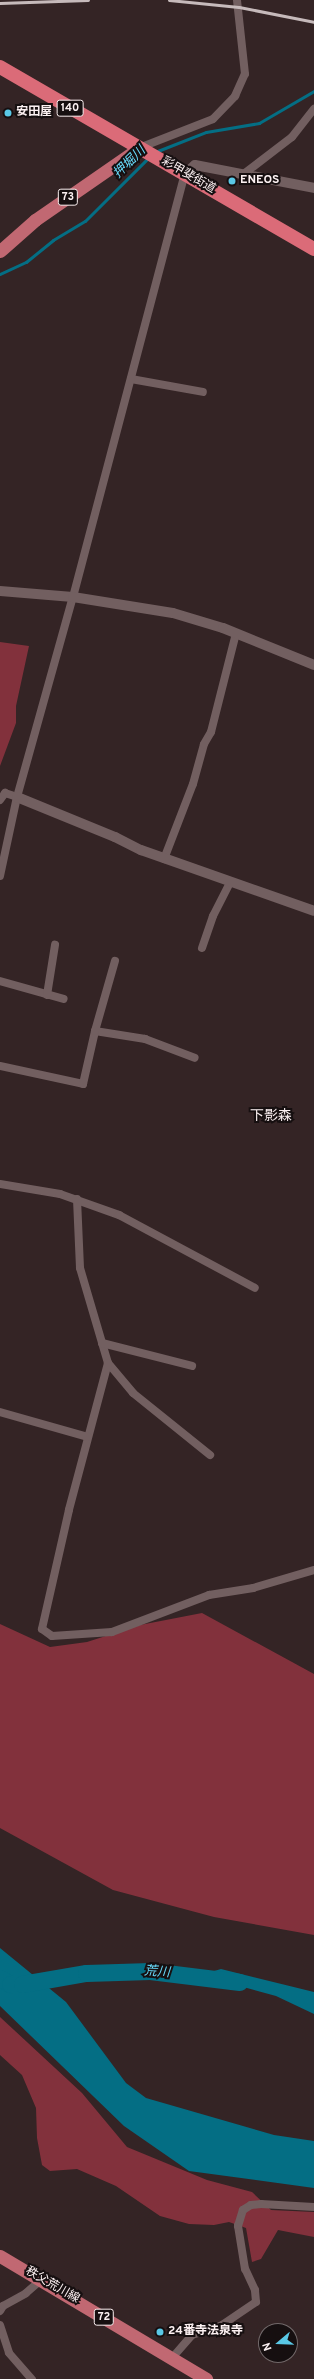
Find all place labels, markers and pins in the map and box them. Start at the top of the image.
place label: 安田屋 [16,106,52,120]
marker: 安田屋 [3,108,13,118]
place label: ENEOS [240,174,279,188]
marker: ENEOS [227,176,237,186]
place label: 24番寺法泉寺 [168,2325,243,2339]
marker: 24番寺法泉寺 [155,2327,165,2337]

